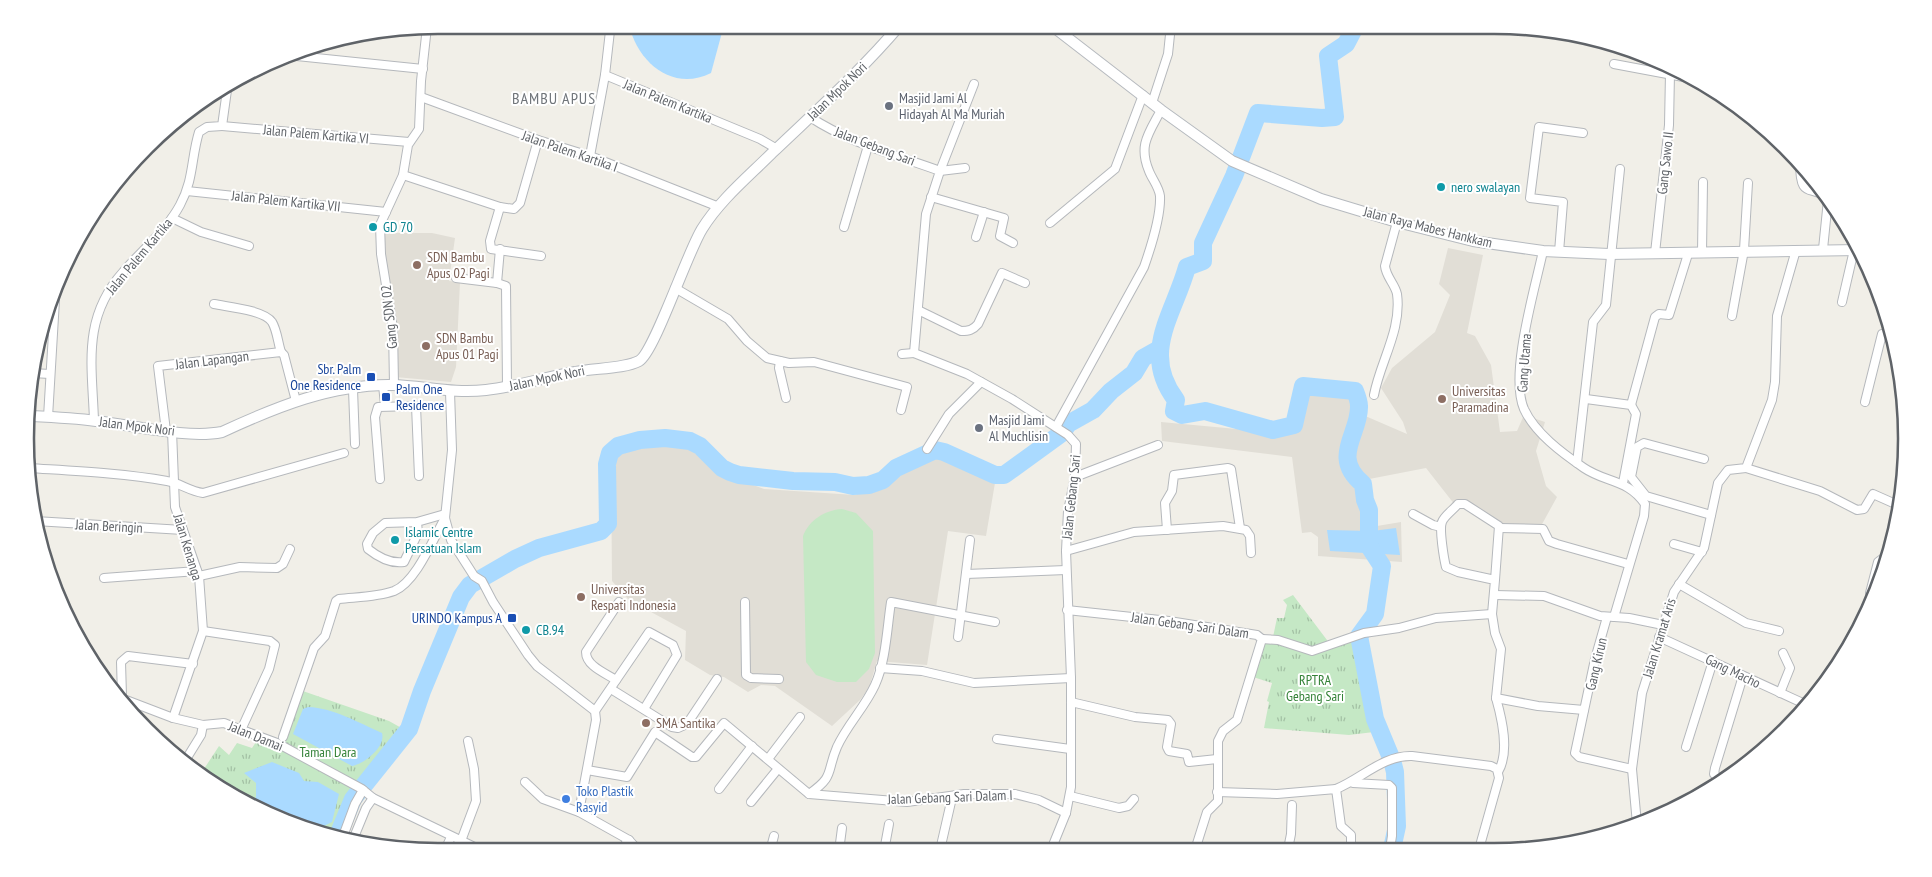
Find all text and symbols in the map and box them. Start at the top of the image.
street label: Jalan Mpok Nori [803,58,871,125]
street label: Jalan Palem Kartika [620,75,715,127]
district label: BAMBU APUS [512,88,596,108]
place label: Masjid Jami Al Hidayah Al Ma Muriah [899,89,1005,123]
marker: Masjid Jami Al Hidayah Al Ma Muriah [883,100,895,112]
street label: Jalan Palem Kartika VI [261,120,370,148]
street label: Jalan Gebang Sari [831,122,918,170]
street label: Jalan Palem Kartika I [519,126,620,176]
street label: Gang Sawo II [1653,131,1677,195]
place label: nero swalayan [1451,178,1520,196]
marker: nero swalayan [1435,181,1447,193]
street label: Jalan Palem Kartika VII [230,186,341,216]
street label: Jalan Raya Mabes Hankkam [1361,202,1494,252]
street label: Jalan Palem Kartika [101,214,176,299]
place label: GD 70 [383,218,413,236]
marker: GD 70 [367,221,379,233]
place label: SDN Bambu Apus 02 Pagi [427,248,490,282]
marker: SDN Bambu Apus 02 Pagi [411,259,423,271]
street label: Gang SDN 02 [377,284,401,350]
place label: SDN Bambu Apus 01 Pagi [436,329,499,363]
street label: Gang Utama [1513,333,1535,393]
marker: SDN Bambu Apus 01 Pagi [420,340,432,352]
street label: Jalan Lapangan [173,347,250,374]
place label: Sbr. Palm One Residence [290,360,361,394]
street label: Jalan Mpok Nori [507,361,586,395]
marker: Sbr. Palm One Residence [365,371,377,383]
place label: Palm One Residence [396,380,444,414]
place label: Universitas Paramadina [1452,382,1509,416]
marker: Palm One Residence [380,391,392,403]
marker: Universitas Paramadina [1436,393,1448,405]
place label: Masjid Jami Al Muchlisin [989,411,1048,445]
street label: Jalan Mpok Nori [97,412,176,440]
marker: Masjid Jami Al Muchlisin [973,422,985,434]
street label: Jalan Gebang Sari [1058,454,1084,541]
street label: Jalan Kenanga [169,511,207,582]
street label: Jalan Beringin [74,515,143,537]
place label: Islamic Centre Persatuan Islam [405,523,481,557]
marker: Islamic Centre Persatuan Islam [389,534,401,546]
place label: Universitas Respati Indonesia [591,580,676,614]
marker: Universitas Respati Indonesia [575,591,587,603]
street label: Jalan Kramat Aris [1638,596,1680,681]
street label: Jalan Gebang Sari Dalam [1129,608,1250,642]
place label: URINDO Kampus A [412,609,502,627]
marker: URINDO Kampus A [506,612,518,624]
place label: CB.94 [536,621,565,639]
marker: CB.94 [520,624,532,636]
street label: Gang Kirun [1581,636,1611,692]
street label: Gang Macho [1702,650,1764,692]
park label: RPTRA Gebang Sari [1286,671,1344,705]
place label: SMA Santika [656,714,716,732]
street label: Jalan Damai [225,716,286,755]
marker: SMA Santika [640,717,652,729]
park label: Taman Dara [300,743,356,761]
place label: Toko Plastik Rasyid [576,782,634,816]
street label: Jalan Gebang Sari Dalam I [886,786,1013,808]
marker: Toko Plastik Rasyid [560,793,572,805]

